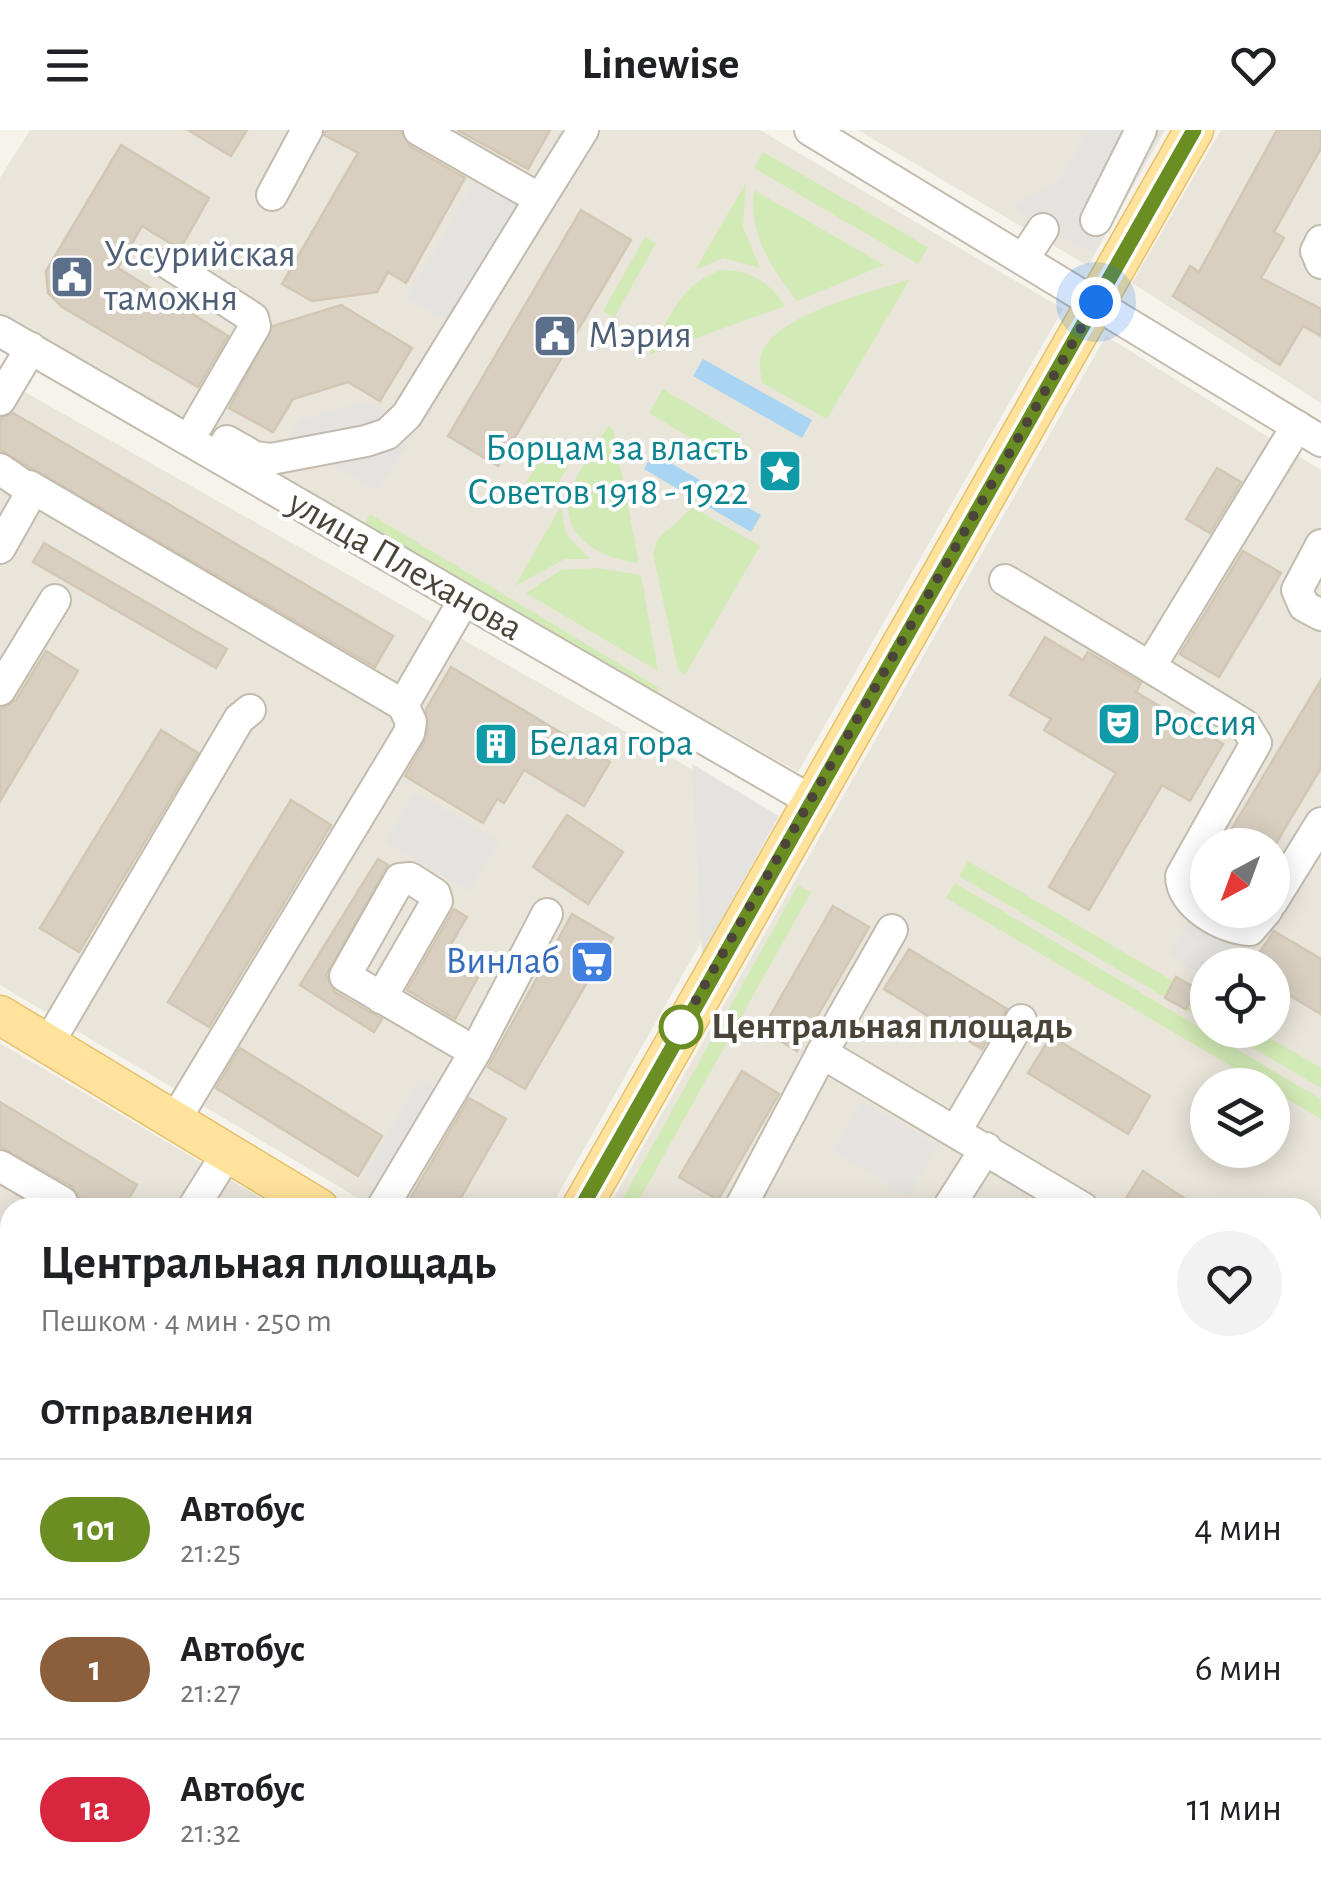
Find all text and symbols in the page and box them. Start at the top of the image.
icon: menu [40,38,95,93]
icon: heart [1226,38,1281,93]
text: Linewise [582,42,739,87]
place label: Уссурийская таможня [103,236,296,318]
public building icon: Уссурийская таможня [49,254,95,300]
your location [1071,277,1121,327]
public building icon: Мэрия [532,313,578,359]
place label: Мэрия [588,317,692,355]
place label: Борцам за власть Советов 1918 - 1922 [467,430,748,512]
place icon: Борцам за власть Советов 1918 - 1922 [757,448,803,494]
street label: улица Плеханова [281,483,529,648]
theatre icon: Россия [1096,701,1142,747]
place label: Россия [1152,705,1257,743]
building icon: Белая гора [473,721,519,767]
place label: Белая гора [528,725,693,763]
north arrow [1190,828,1290,928]
map controls [1190,828,1290,1168]
supermarket icon: Винлаб [569,939,615,985]
place label: Винлаб [445,943,560,981]
button: locate [1190,948,1290,1048]
marker: Центральная площадь [660,1006,702,1048]
place label: Центральная площадь [711,1008,1072,1046]
button: layers [1190,1068,1290,1168]
button: heart [1177,1231,1282,1336]
text: Центральная площадь [40,1240,496,1288]
text: Пешком · 4 мин · 250 m [40,1305,332,1337]
text: Отправления [40,1394,254,1432]
text: Автобус [180,1491,305,1529]
text: 4 мин [1194,1510,1282,1548]
text: 101 [73,1512,117,1547]
text: 21:25 [180,1536,241,1568]
text: Автобус [180,1631,305,1669]
text: 6 мин [1195,1650,1282,1688]
text: 1 [89,1652,101,1687]
text: 21:27 [180,1676,241,1708]
text: Автобус [180,1771,305,1809]
text: 11 мин [1186,1790,1282,1828]
text: 1а [80,1792,110,1827]
text: 21:32 [180,1816,241,1848]

